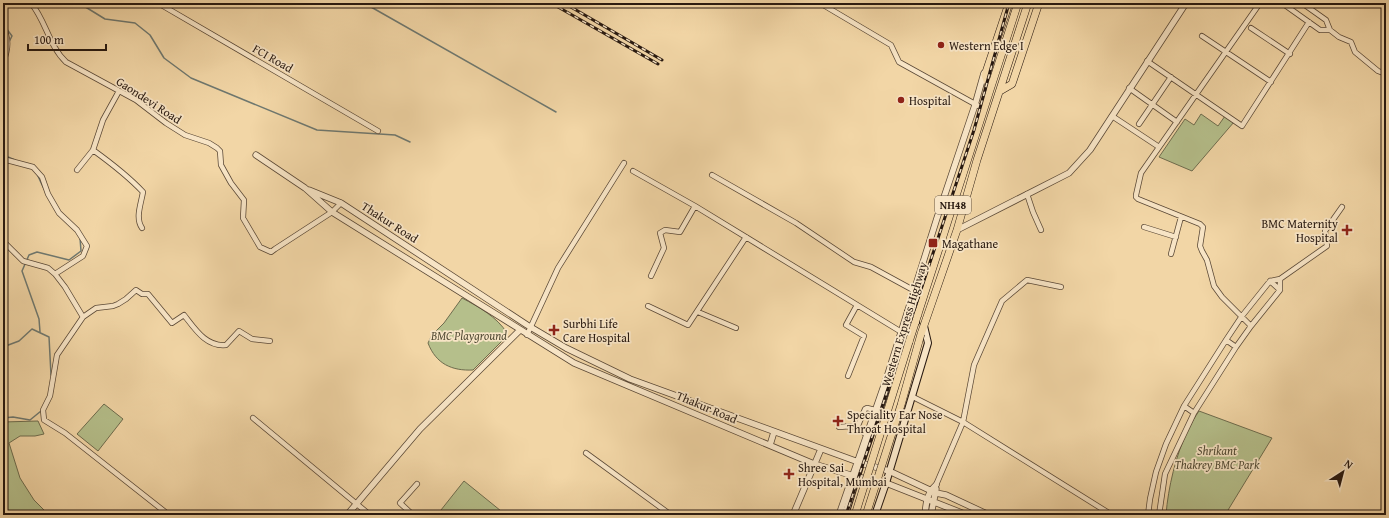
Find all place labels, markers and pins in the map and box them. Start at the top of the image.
place label: Western Edge I [949,37,1024,54]
marker: Western Edge I [936,40,946,50]
place label: Hospital [909,92,952,109]
marker: Hospital [896,95,906,105]
place label: BMC Maternity Hospital [1262,215,1339,246]
marker: BMC Maternity Hospital [1341,224,1353,236]
place label: Magathane [942,235,999,252]
marker: Magathane [927,237,939,249]
place label: Surbhi Life Care Hospital [563,315,631,346]
marker: Surbhi Life Care Hospital [548,324,560,336]
place label: Speciality Ear Nose Throat Hospital [847,406,943,437]
marker: Speciality Ear Nose Throat Hospital [832,415,844,427]
place label: Shree Sai Hospital, Mumbai [798,459,888,490]
marker: Shree Sai Hospital, Mumbai [783,468,795,480]

